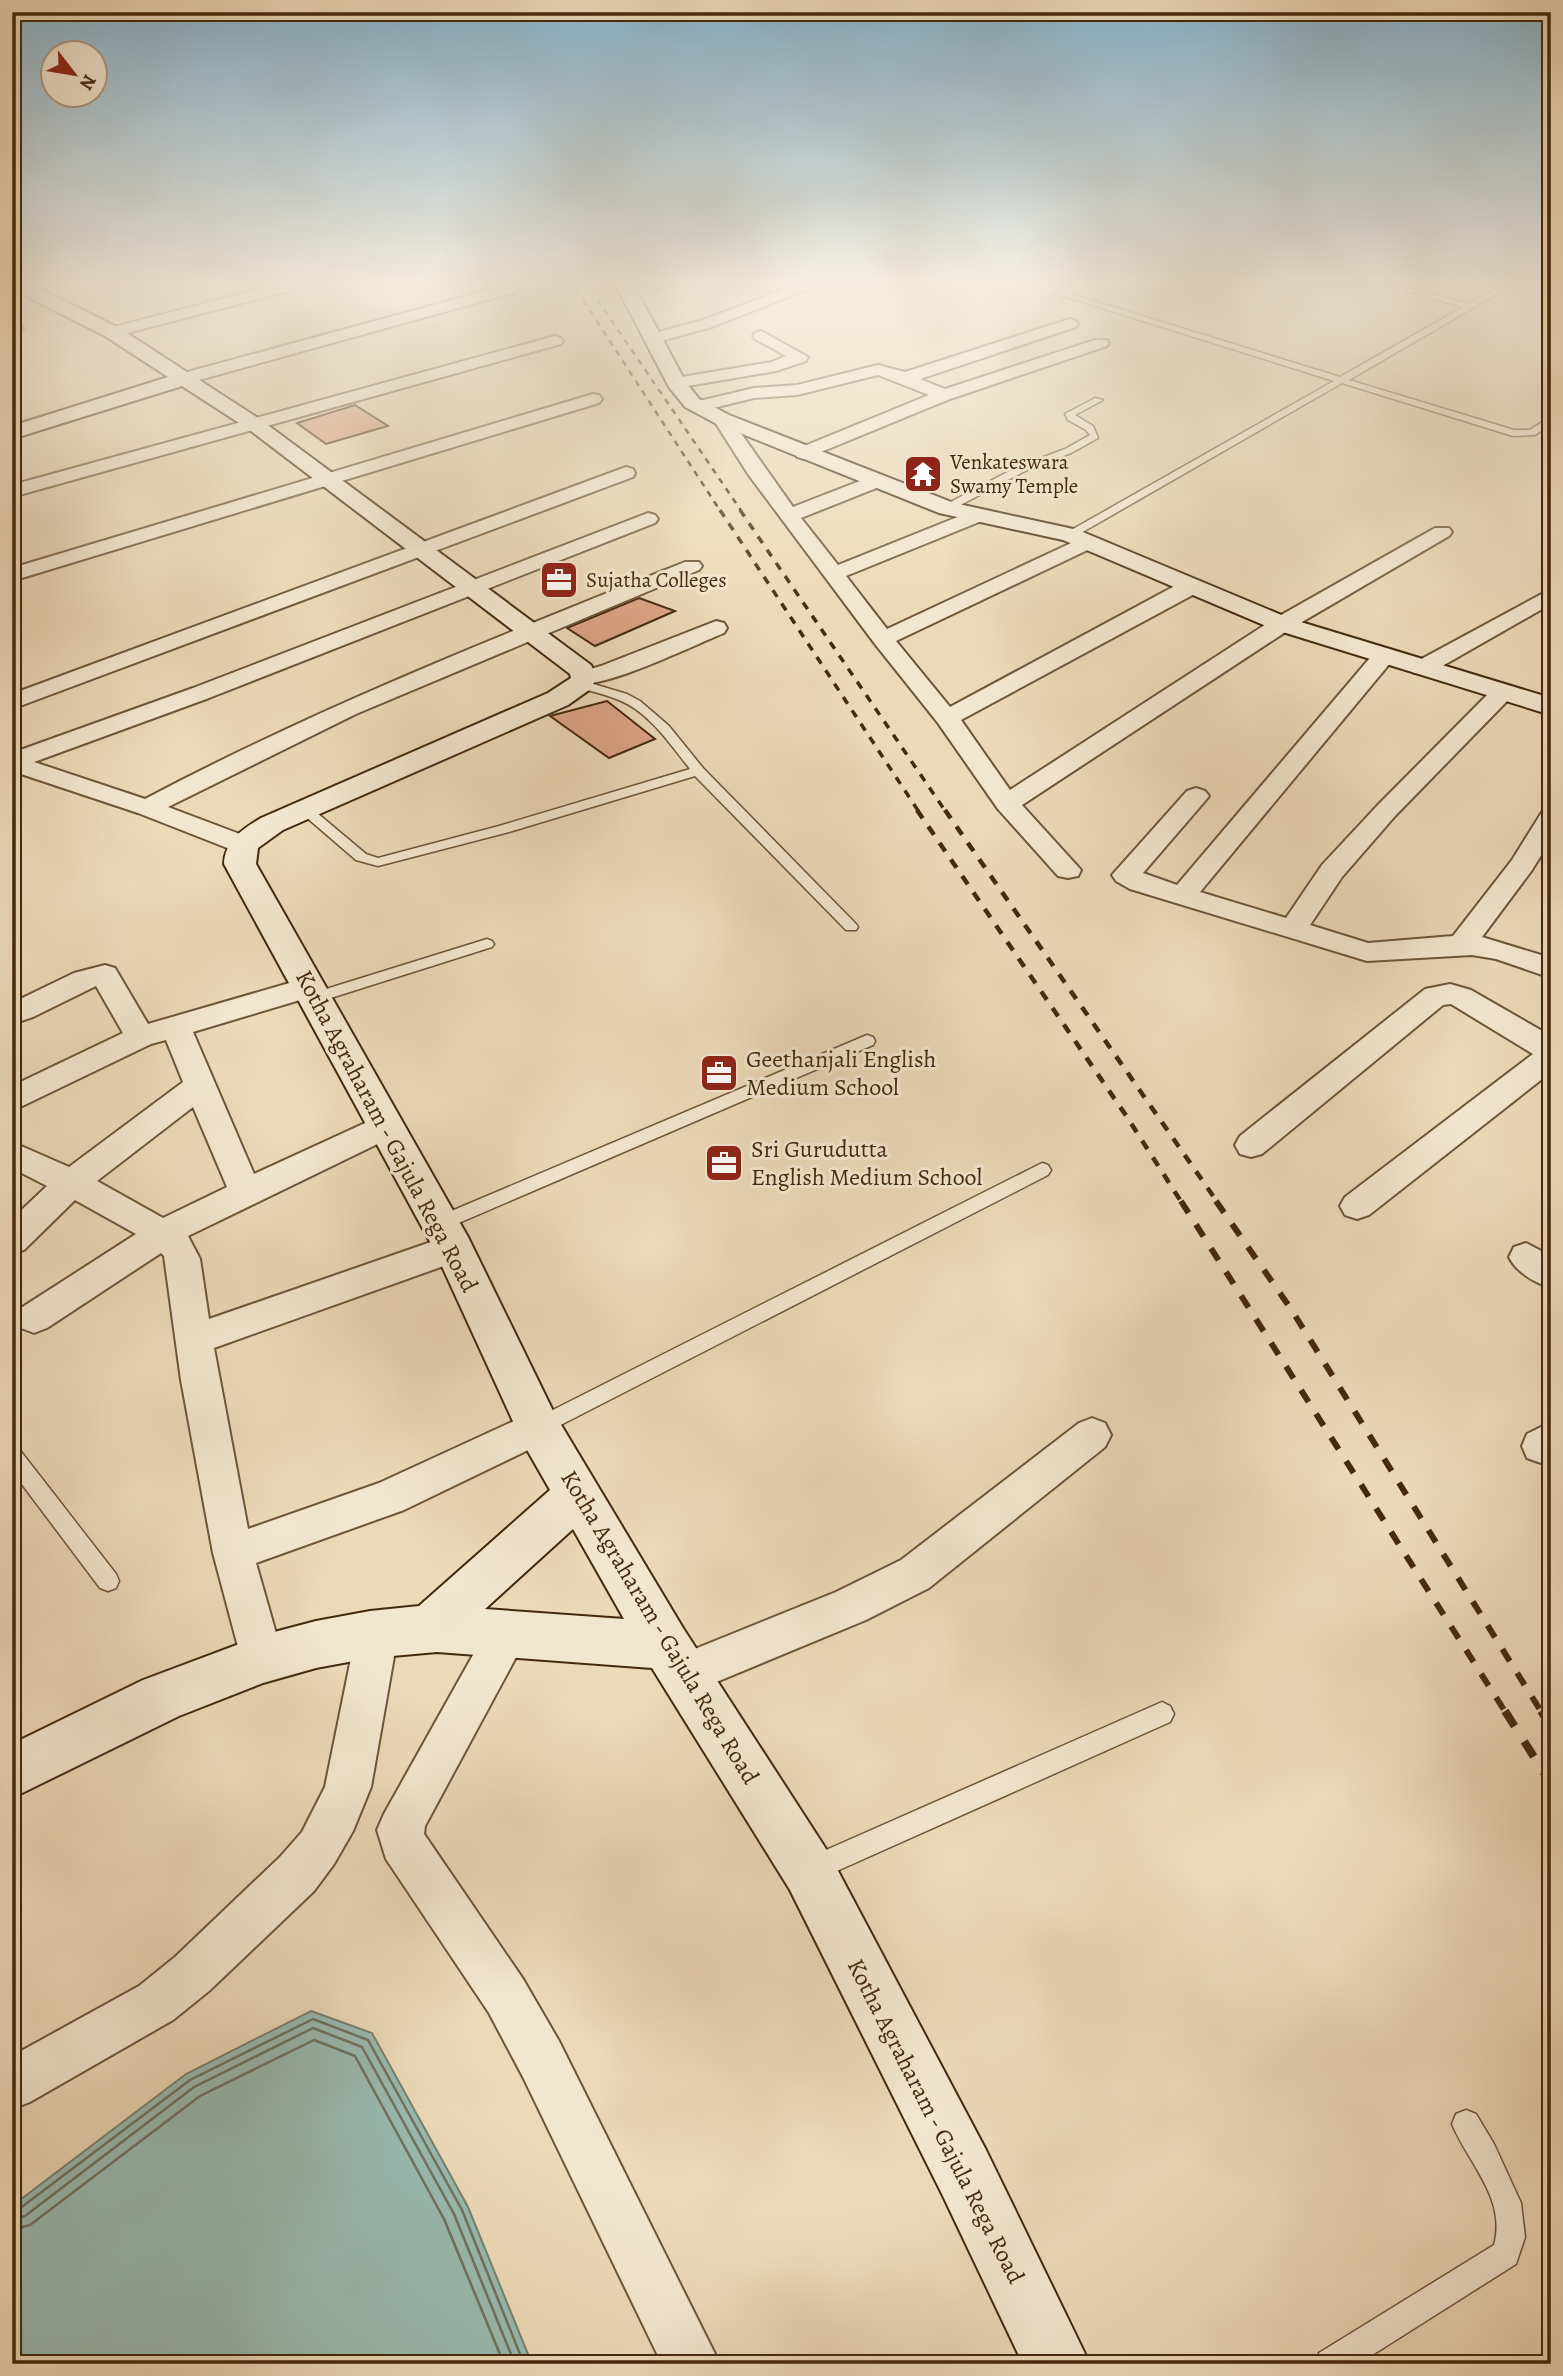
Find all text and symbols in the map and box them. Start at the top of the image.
north arrow [38,38,108,108]
text: N [73,70,102,95]
place label: Venkateswara Swamy Temple [949,448,1078,500]
temple icon: Venkateswara Swamy Temple [902,453,944,495]
office icon: Sujatha Colleges [538,559,580,601]
place label: Sujatha Colleges [586,566,727,594]
street label: Kotha Agraharam - Gajula Rega Road [288,964,486,1298]
place label: Geethanjali English Medium School [746,1043,937,1103]
office icon: Geethanjali English Medium School [698,1052,740,1094]
place label: Sri Gurudutta English Medium School [751,1133,983,1193]
office icon: Sri Gurudutta English Medium School [703,1142,745,1184]
street label: Kotha Agraharam - Gajula Rega Road [553,1464,767,1790]
street label: Kotha Agraharam - Gajula Rega Road [840,1953,1032,2289]

